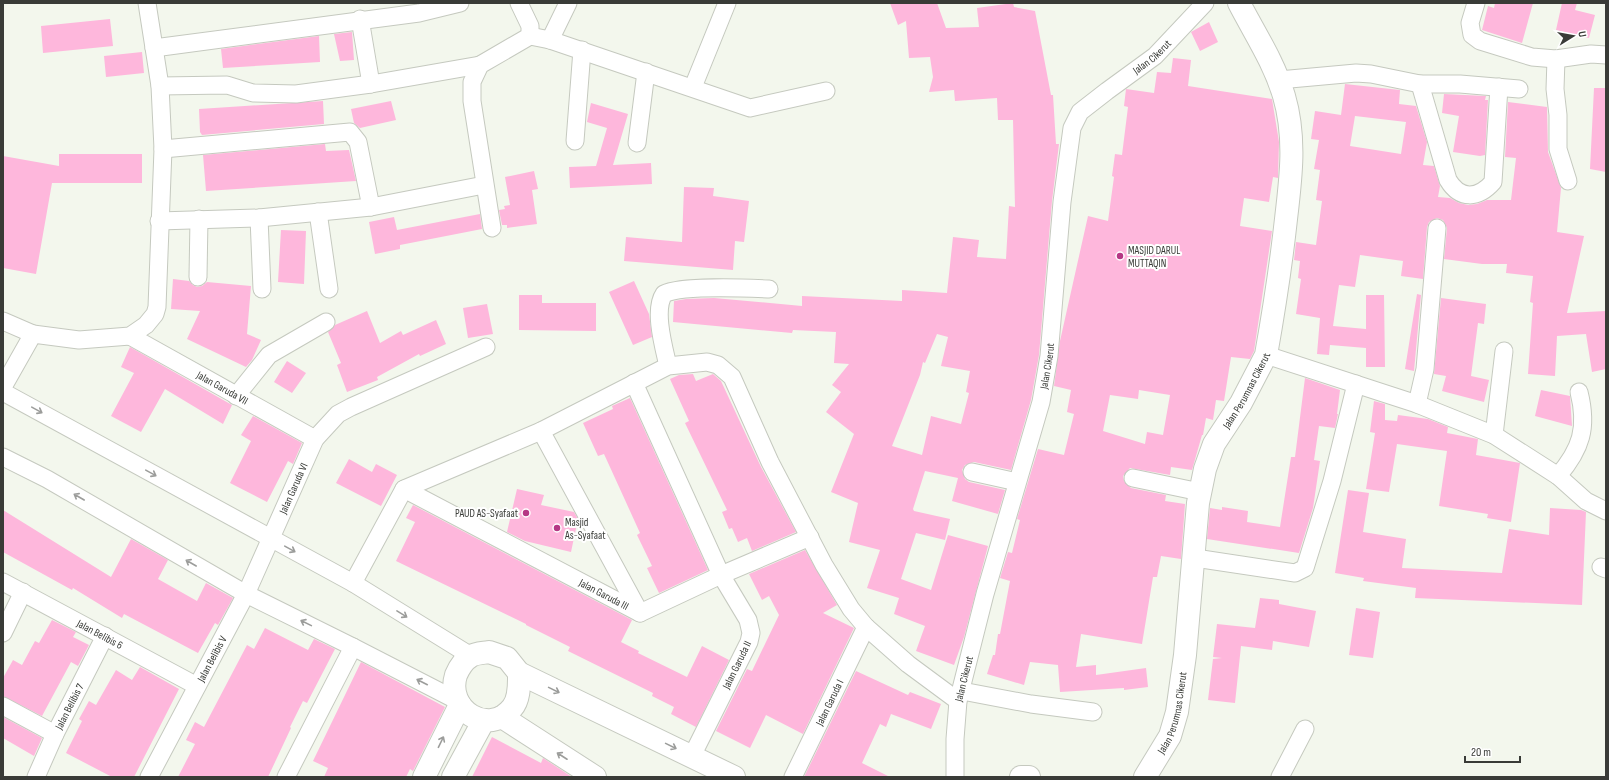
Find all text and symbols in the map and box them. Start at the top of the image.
north arrow [1553,16,1593,56]
text: U [1575,30,1589,39]
street label: Jalan Cikerut [1129,36,1174,77]
place label: MASJID DARUL MUTTAQIN [1128,244,1180,270]
marker: MASJID DARUL MUTTAQIN [1115,251,1125,261]
street label: Jalan Cikerut [1037,342,1057,391]
street label: Jalan Perumnas Cikerut [1219,351,1273,432]
street label: Jalan Garuda VII [194,368,251,407]
one-way arrow [31,407,43,415]
street label: Jalan Garuda VI [276,461,310,517]
one-way arrow [145,469,157,477]
one-way arrow [73,493,85,501]
place label: PAUD AS-Syafaat [455,507,519,520]
marker: PAUD AS-Syafaat [521,508,531,518]
place label: Masjid As-Syafaat [564,516,606,542]
marker: Masjid As-Syafaat [552,523,562,533]
one-way arrow [284,545,296,553]
one-way arrow [185,558,197,566]
street label: Jalan Garuda III [576,575,631,612]
one-way arrow [396,610,408,618]
street label: Jalan Belibis 6 [74,616,125,652]
one-way arrow [300,619,312,627]
street label: Jalan Belibis V [194,633,229,685]
street label: Jalan Garuda II [719,639,754,692]
street label: Jalan Cikerut [951,654,976,704]
street label: Jalan Perumnas Cikerut [1154,670,1189,757]
street label: Jalan Garuda I [812,677,846,728]
one-way arrow [416,678,428,685]
street label: Jalan Belibis 7 [52,681,86,732]
one-way arrow [548,687,560,694]
one-way arrow [438,737,446,749]
scale bar [1465,738,1520,764]
one-way arrow [665,743,677,750]
text: 20 m [1471,745,1491,760]
one-way arrow [557,752,568,760]

